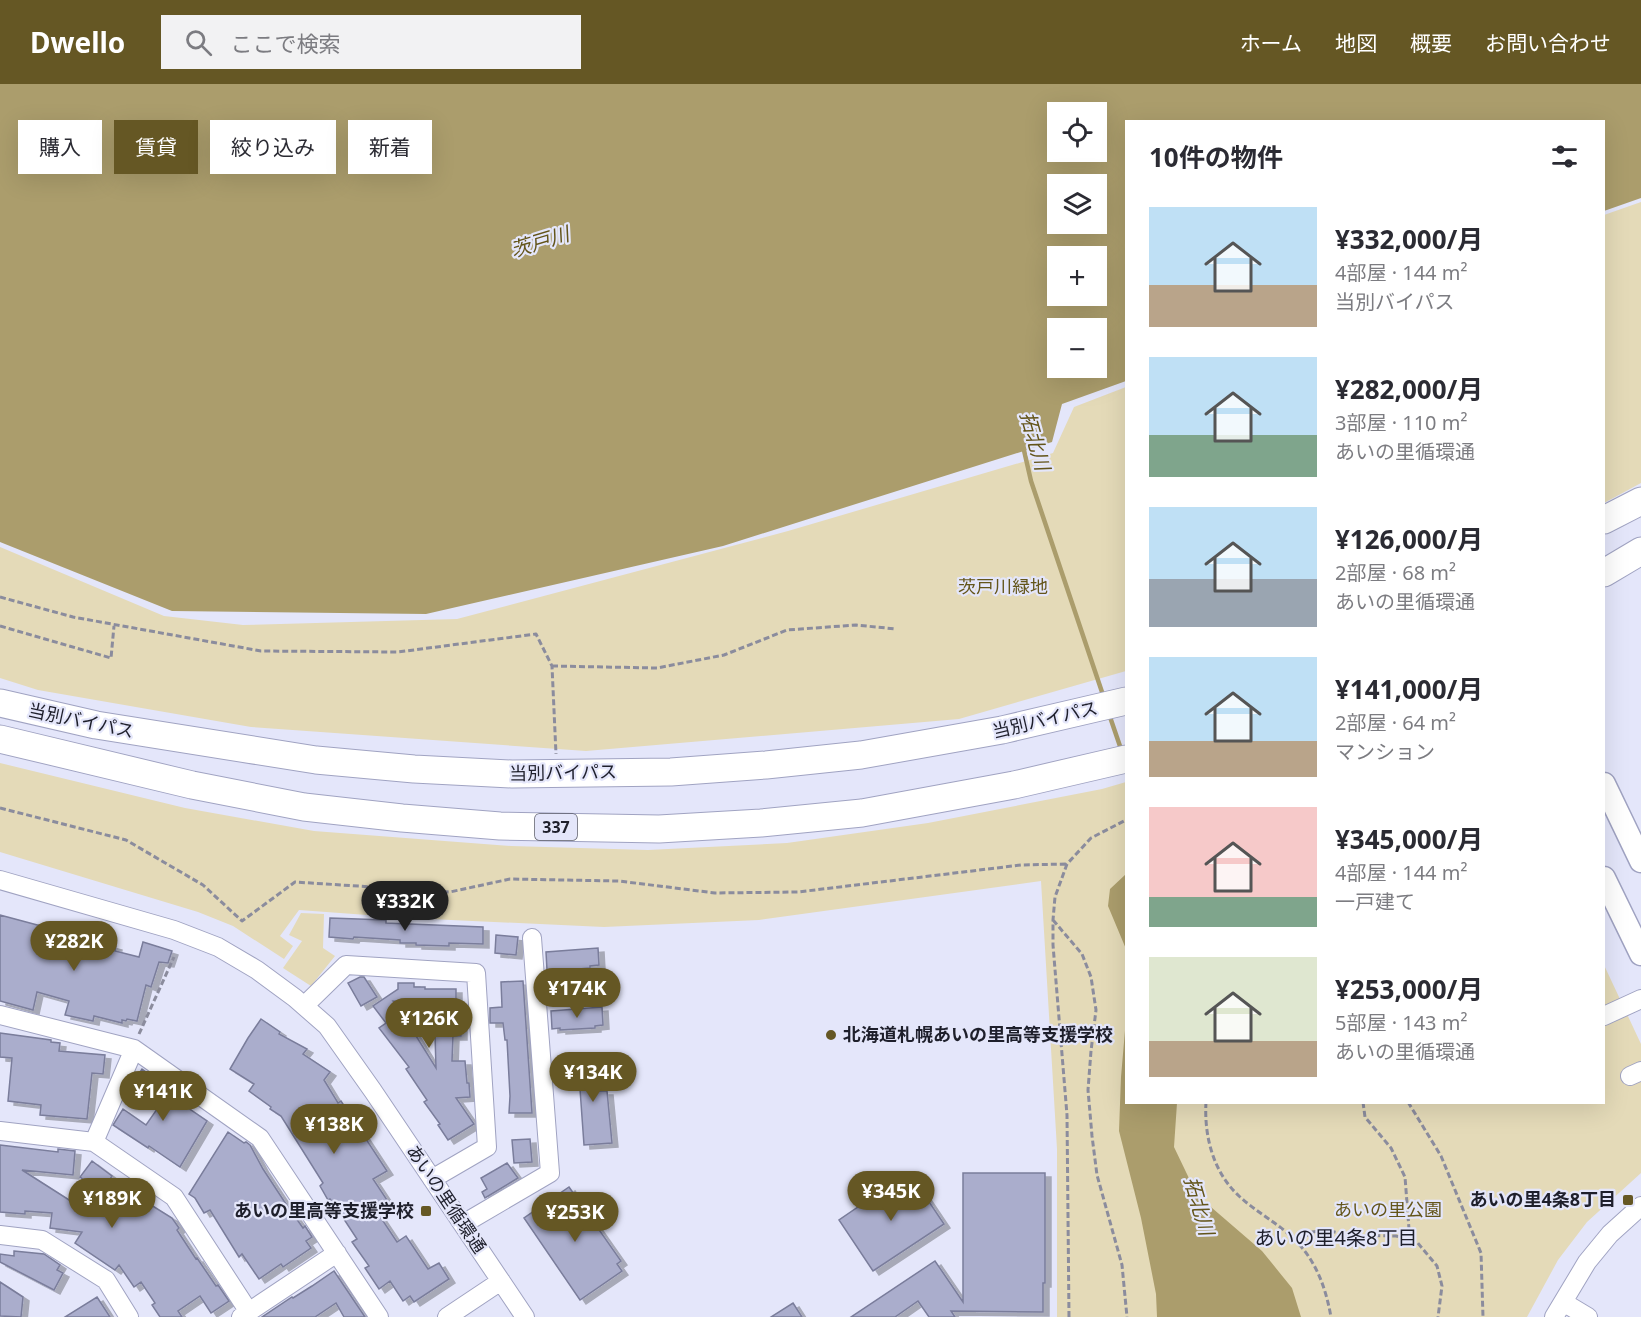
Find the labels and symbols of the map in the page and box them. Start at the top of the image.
water label: 茨戸川 [507,219,574,263]
water label: 拓北川 [1014,408,1057,475]
park label: 茨戸川緑地 [958,574,1048,598]
street label: 当別バイパス [990,695,1100,743]
street label: 当別バイパス [26,697,136,743]
street label: 当別バイパス [509,759,617,785]
road number: 337 [535,814,577,840]
pin: ¥332K [363,881,447,932]
pin: ¥282K [32,921,116,972]
pin: ¥174K [535,968,619,1019]
pin: ¥126K [387,998,471,1049]
place label: 北海道札幌あいの里高等支援学校 [843,1022,1113,1046]
marker: 北海道札幌あいの里高等支援学校 [824,1028,838,1042]
pin: ¥134K [551,1052,635,1103]
pin: ¥141K [121,1071,205,1122]
pin: ¥138K [292,1104,376,1155]
street label: あいの里循環通 [402,1140,492,1257]
pin: ¥345K [849,1171,933,1222]
water label: 拓北川 [1178,1173,1221,1240]
pin: ¥189K [70,1178,154,1229]
place label: あいの里4条8丁目 [1469,1187,1616,1211]
pin: ¥253K [533,1192,617,1243]
marker: あいの里4条8丁目 [1621,1193,1635,1207]
park label: あいの里公園 [1334,1197,1442,1221]
place label: あいの里高等支援学校 [234,1198,414,1222]
marker: あいの里高等支援学校 [419,1204,433,1218]
district label: あいの里4条8丁目 [1255,1224,1417,1251]

